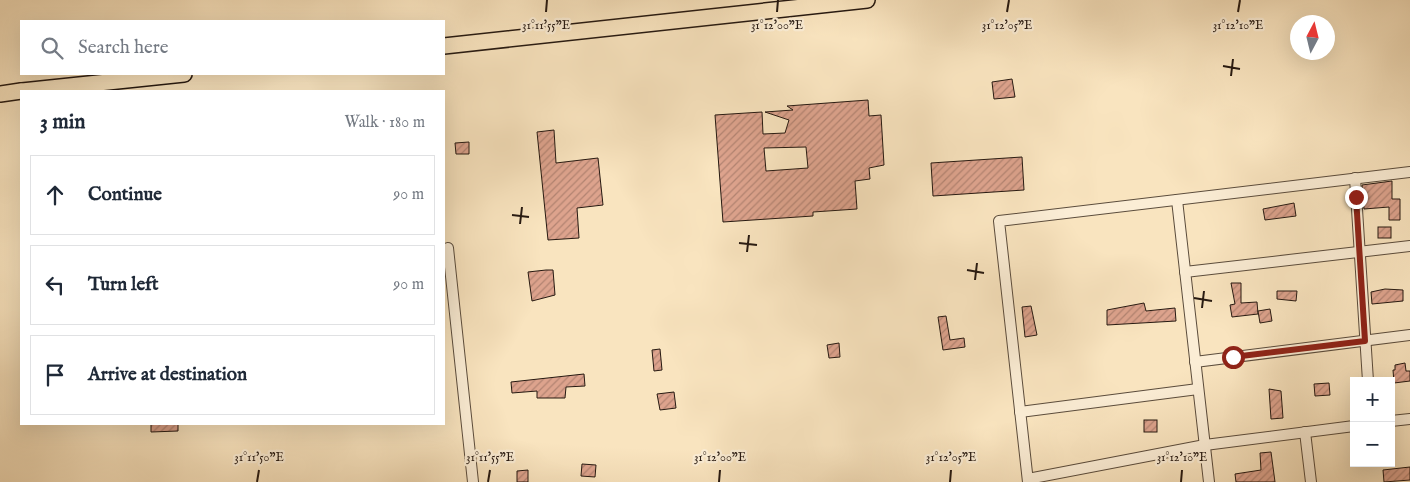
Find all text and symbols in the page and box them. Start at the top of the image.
north arrow [1290,15,1335,60]
text: 31°11'55"E [522,18,570,33]
text: 31°12'00"E [751,18,803,33]
text: 31°12'05"E [982,18,1032,33]
text: 31°12'10"E [1213,18,1263,33]
search box [20,20,445,75]
icon: search [38,34,66,62]
text: Search here [78,36,169,60]
text: 3 min [40,109,85,136]
text: Walk · 180 m [344,113,425,133]
icon: ahead [41,181,69,209]
text: Continue [88,183,162,207]
text: 90 m [393,185,424,205]
route end [1345,186,1368,209]
icon: left [41,271,69,299]
text: Turn left [88,273,159,297]
text: 90 m [393,275,424,295]
route start [1222,346,1245,369]
icon: arrive [41,361,69,389]
text: Arrive at destination [88,363,247,387]
map controls [1350,377,1395,467]
button: + [1350,377,1395,422]
button: − [1350,422,1395,467]
text: 31°11'50"E [234,450,284,465]
text: 31°11'55"E [466,450,514,465]
text: 31°12'00"E [694,450,746,465]
text: 31°12'05"E [926,450,976,465]
text: 31°12'10"E [1157,450,1207,465]

